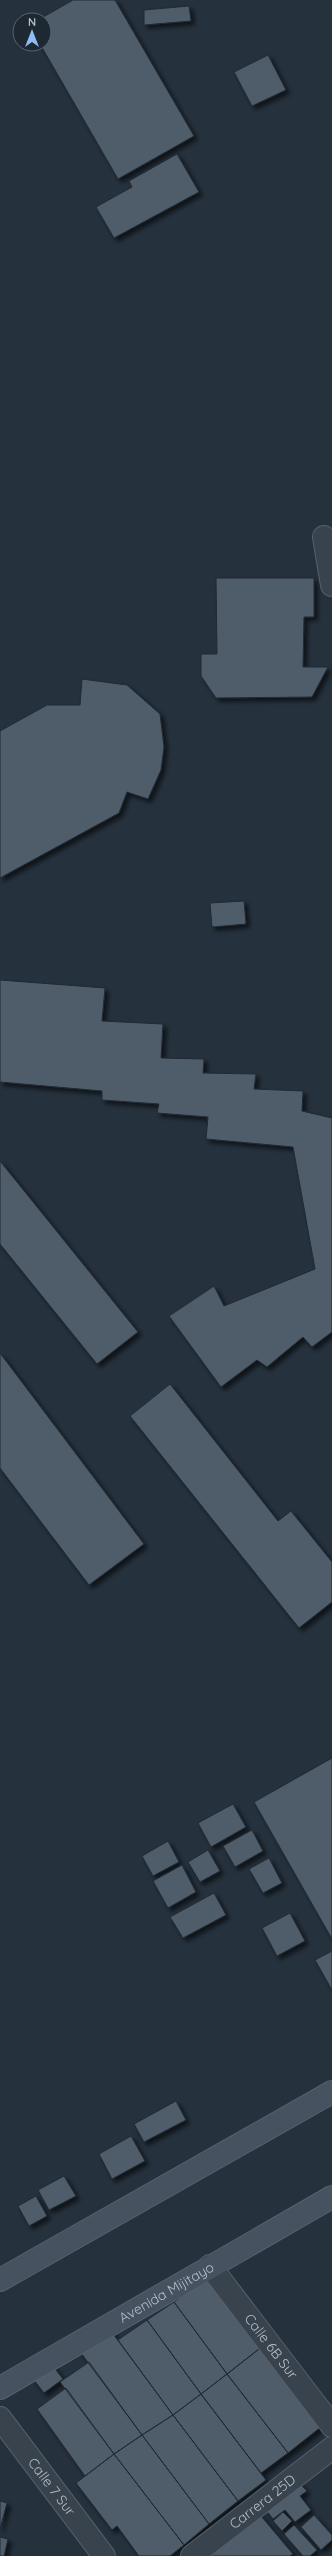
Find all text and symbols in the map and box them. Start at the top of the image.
north arrow [12,12,52,52]
text: N [28,15,36,29]
street label: Avenida Mijitayo [116,2258,217,2327]
street label: Calle 6B Sur [241,2310,302,2383]
street label: Calle 7 Sur [24,2454,80,2520]
street label: Carrera 25D [226,2470,299,2533]

